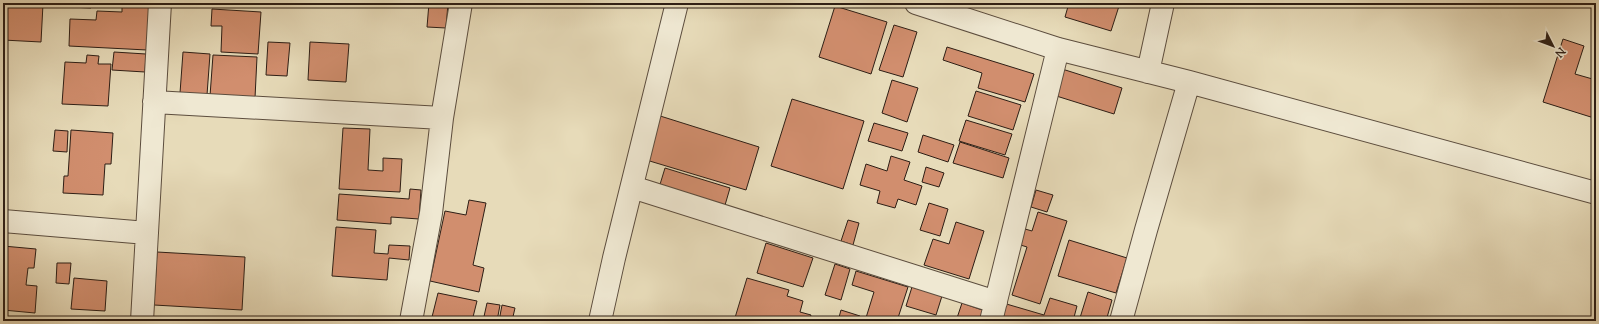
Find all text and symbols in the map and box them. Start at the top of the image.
north arrow [1533,26,1573,66]
text: N [1551,43,1569,61]

